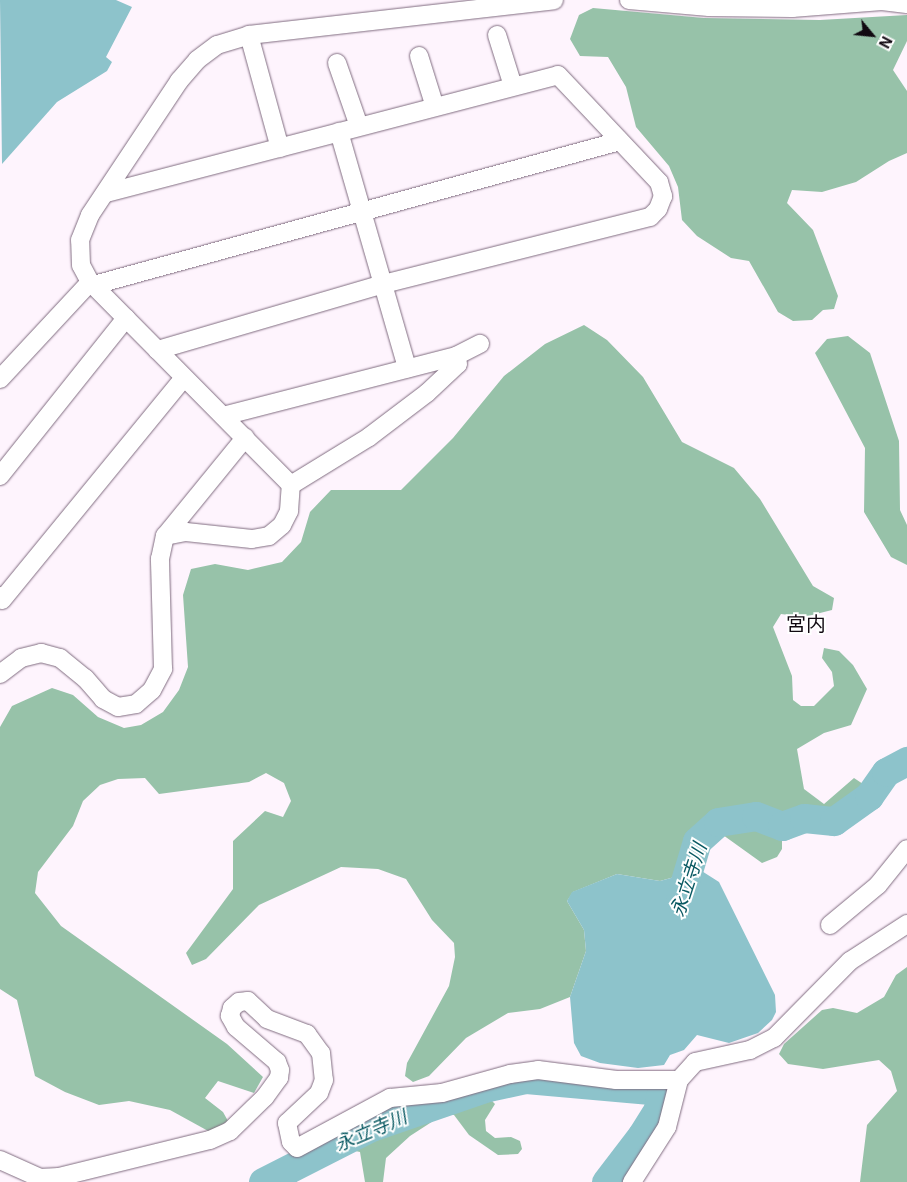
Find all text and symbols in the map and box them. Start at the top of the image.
north arrow [847,10,897,60]
text: N [876,34,896,51]
district label: 宮内 [786,612,826,636]
water label: 永立寺川 [666,840,712,920]
water label: 永立寺川 [332,1106,410,1156]

